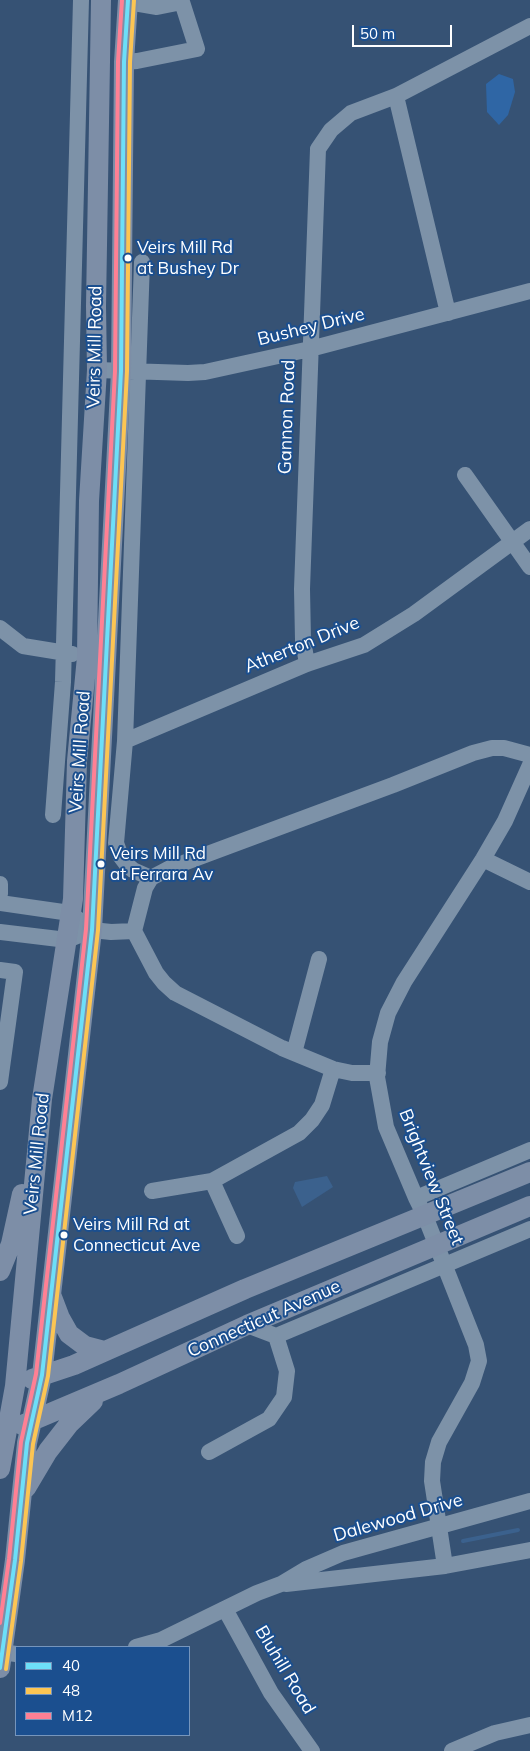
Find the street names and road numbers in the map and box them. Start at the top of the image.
street label: Veirs Mill Road [83,285,107,409]
street label: Bushey Drive [255,303,367,351]
street label: Gannon Road [274,359,300,475]
street label: Atherton Drive [241,612,363,678]
street label: Veirs Mill Road [65,690,95,814]
street label: Veirs Mill Road [20,1092,54,1216]
street label: Brightview Street [394,1106,468,1248]
street label: Connecticut Avenue [184,1276,344,1362]
street label: Dalewood Drive [331,1489,465,1547]
street label: Bluhill Road [250,1622,320,1718]

